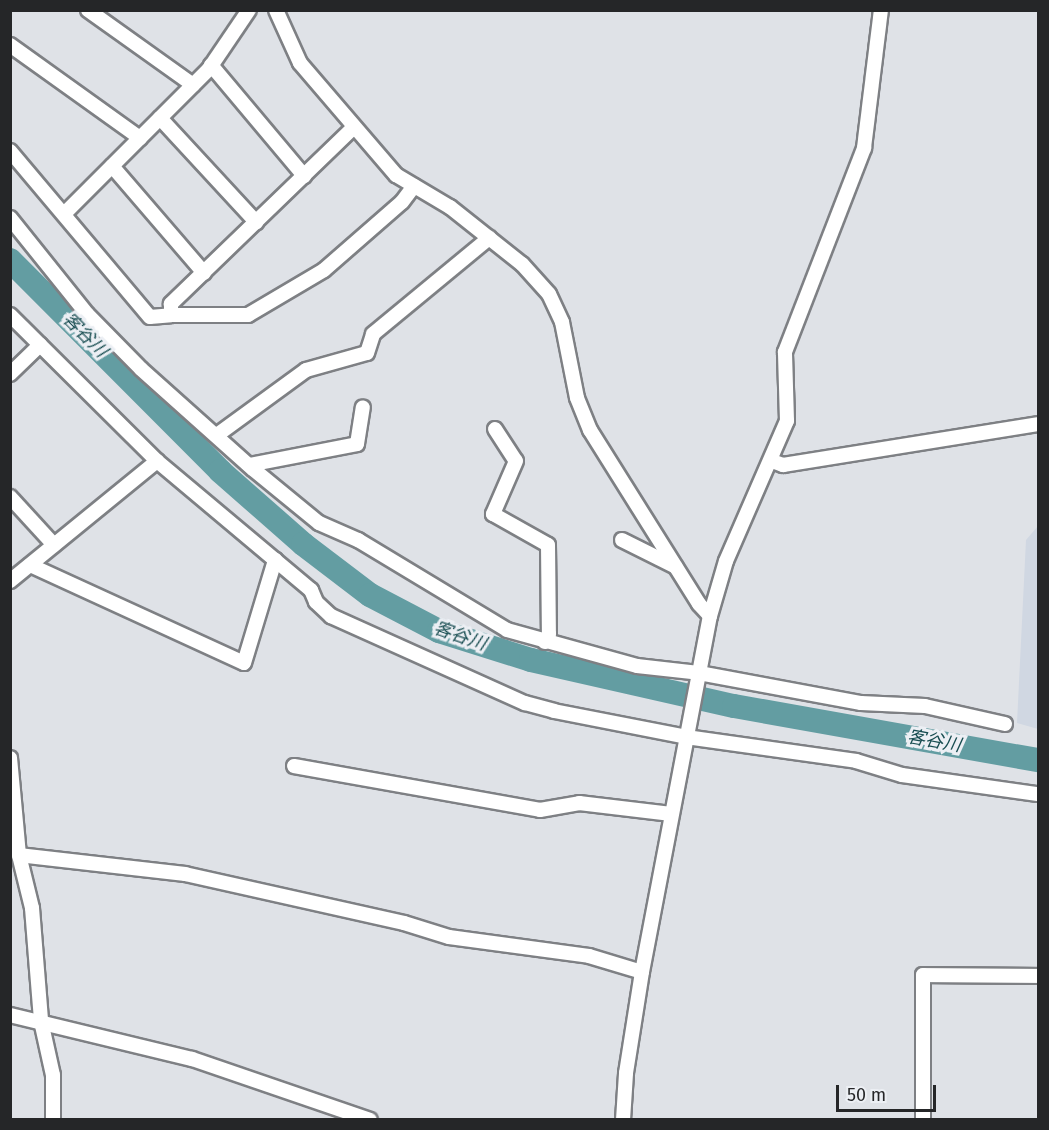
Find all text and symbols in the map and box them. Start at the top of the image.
water label: 客谷川 [58,308,112,362]
water label: 客谷川 [431,617,489,655]
water label: 客谷川 [906,726,962,756]
scale bar [839,1073,940,1111]
text: 50 m [847,1084,886,1106]

